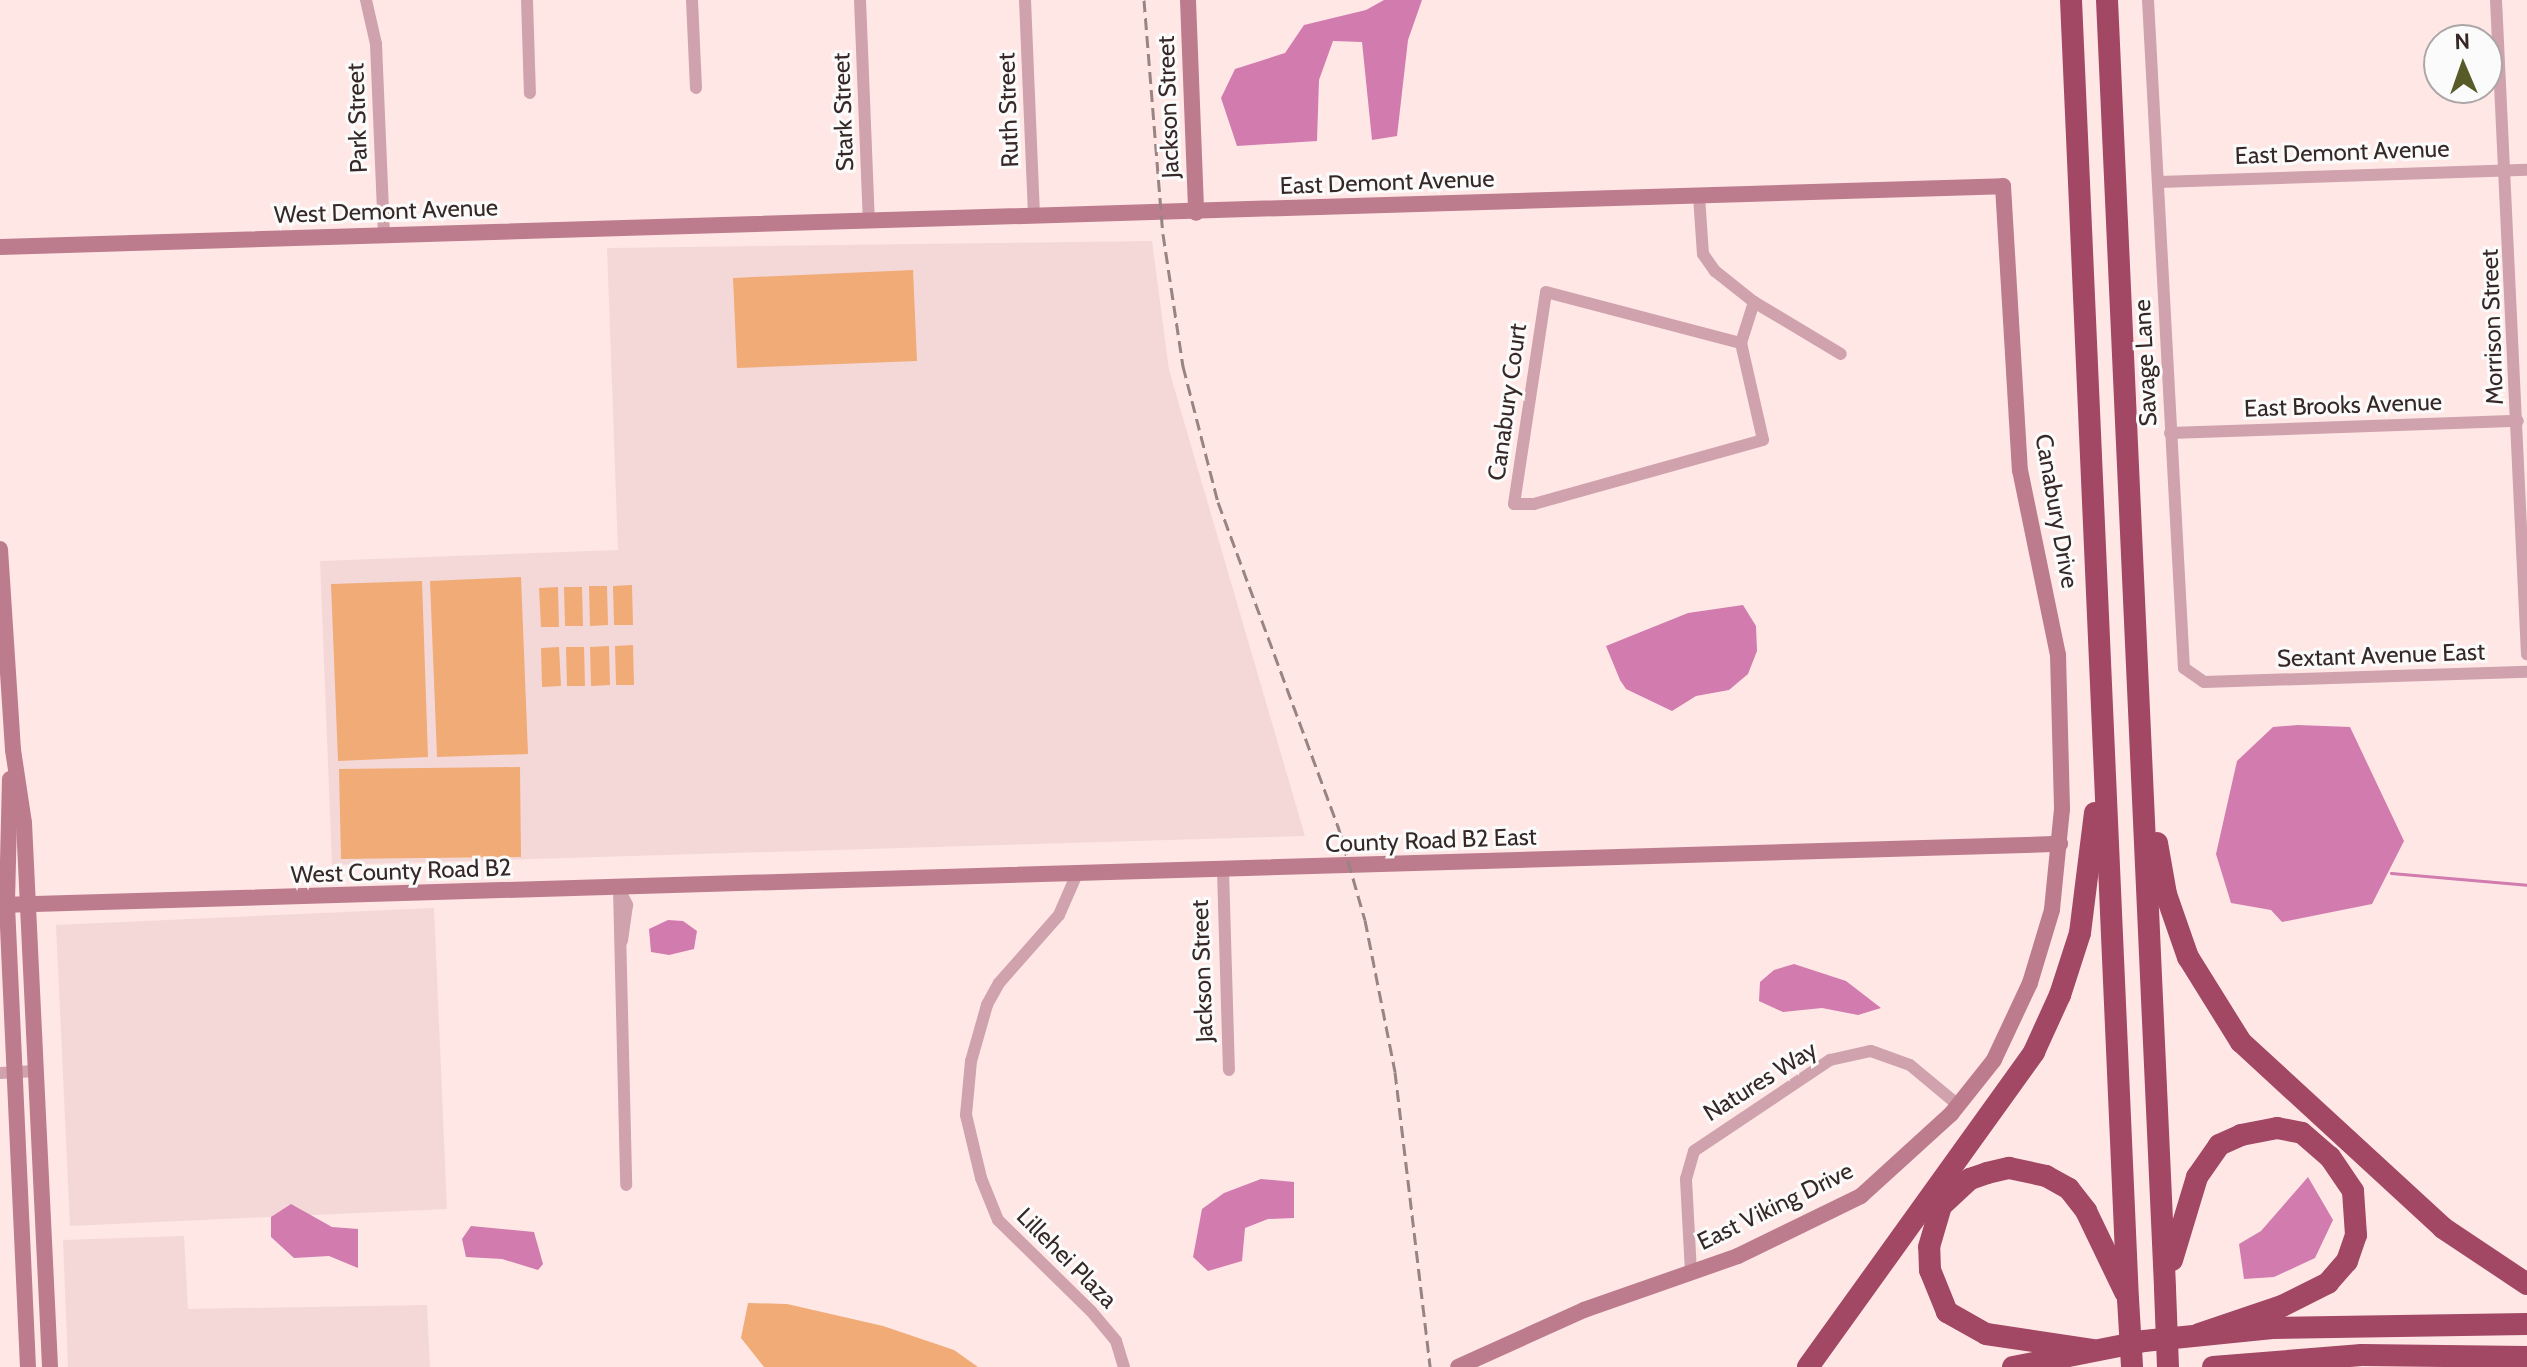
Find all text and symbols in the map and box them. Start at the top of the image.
north arrow [2423,24,2503,104]
text: N [2454,28,2470,55]
street label: Jackson Street [1151,35,1185,179]
street label: Stark Street [827,52,859,172]
street label: Ruth Street [992,52,1024,168]
street label: Park Street [341,62,373,174]
street label: East Demont Avenue [2234,134,2450,170]
street label: East Demont Avenue [1279,164,1495,200]
street label: West Demont Avenue [273,193,499,229]
street label: Morrison Street [2475,248,2509,406]
street label: Savage Lane [2127,299,2163,427]
street label: Canabury Court [1482,322,1532,482]
street label: East Brooks Avenue [2243,387,2443,423]
street label: Canabury Drive [2029,432,2085,590]
street label: Sextant Avenue East [2276,637,2486,673]
street label: County Road B2 East [1325,822,1537,858]
street label: West County Road B2 [290,853,512,889]
street label: Jackson Street [1185,899,1219,1043]
street label: Natures Way [1698,1035,1822,1127]
street label: East Viking Drive [1693,1156,1857,1256]
street label: Lillehei Plaza [1011,1202,1123,1314]

